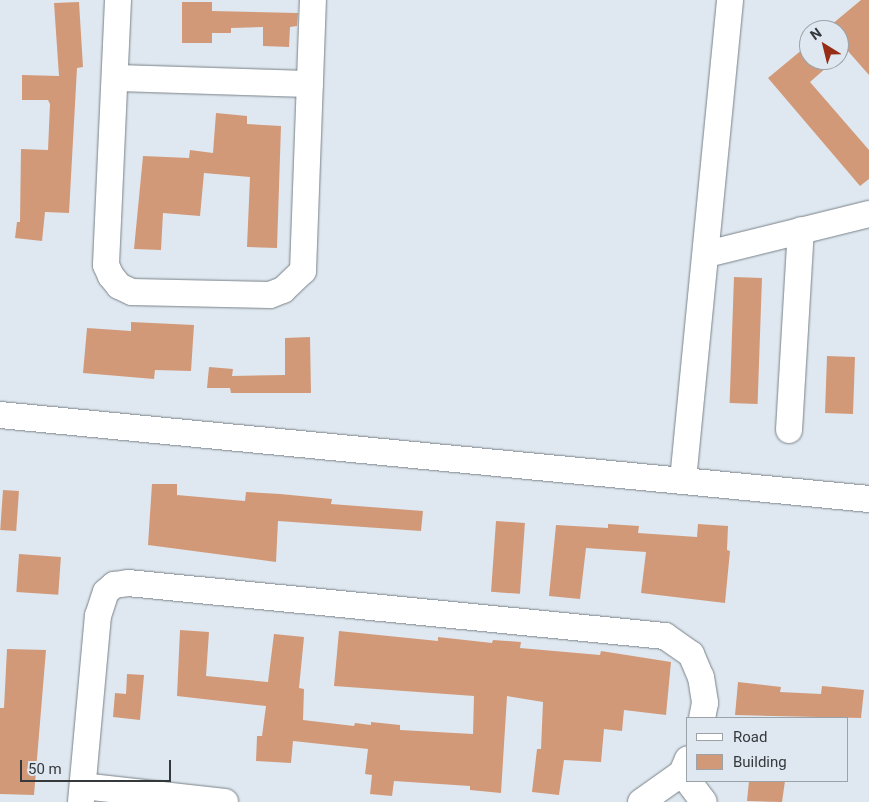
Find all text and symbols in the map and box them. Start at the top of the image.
north arrow [799,20,849,70]
text: N [807,24,824,43]
legend [686,717,849,782]
text: Road [733,728,767,746]
scale bar [22,750,174,782]
text: Building [733,753,787,771]
text: 50 m [28,760,62,778]

